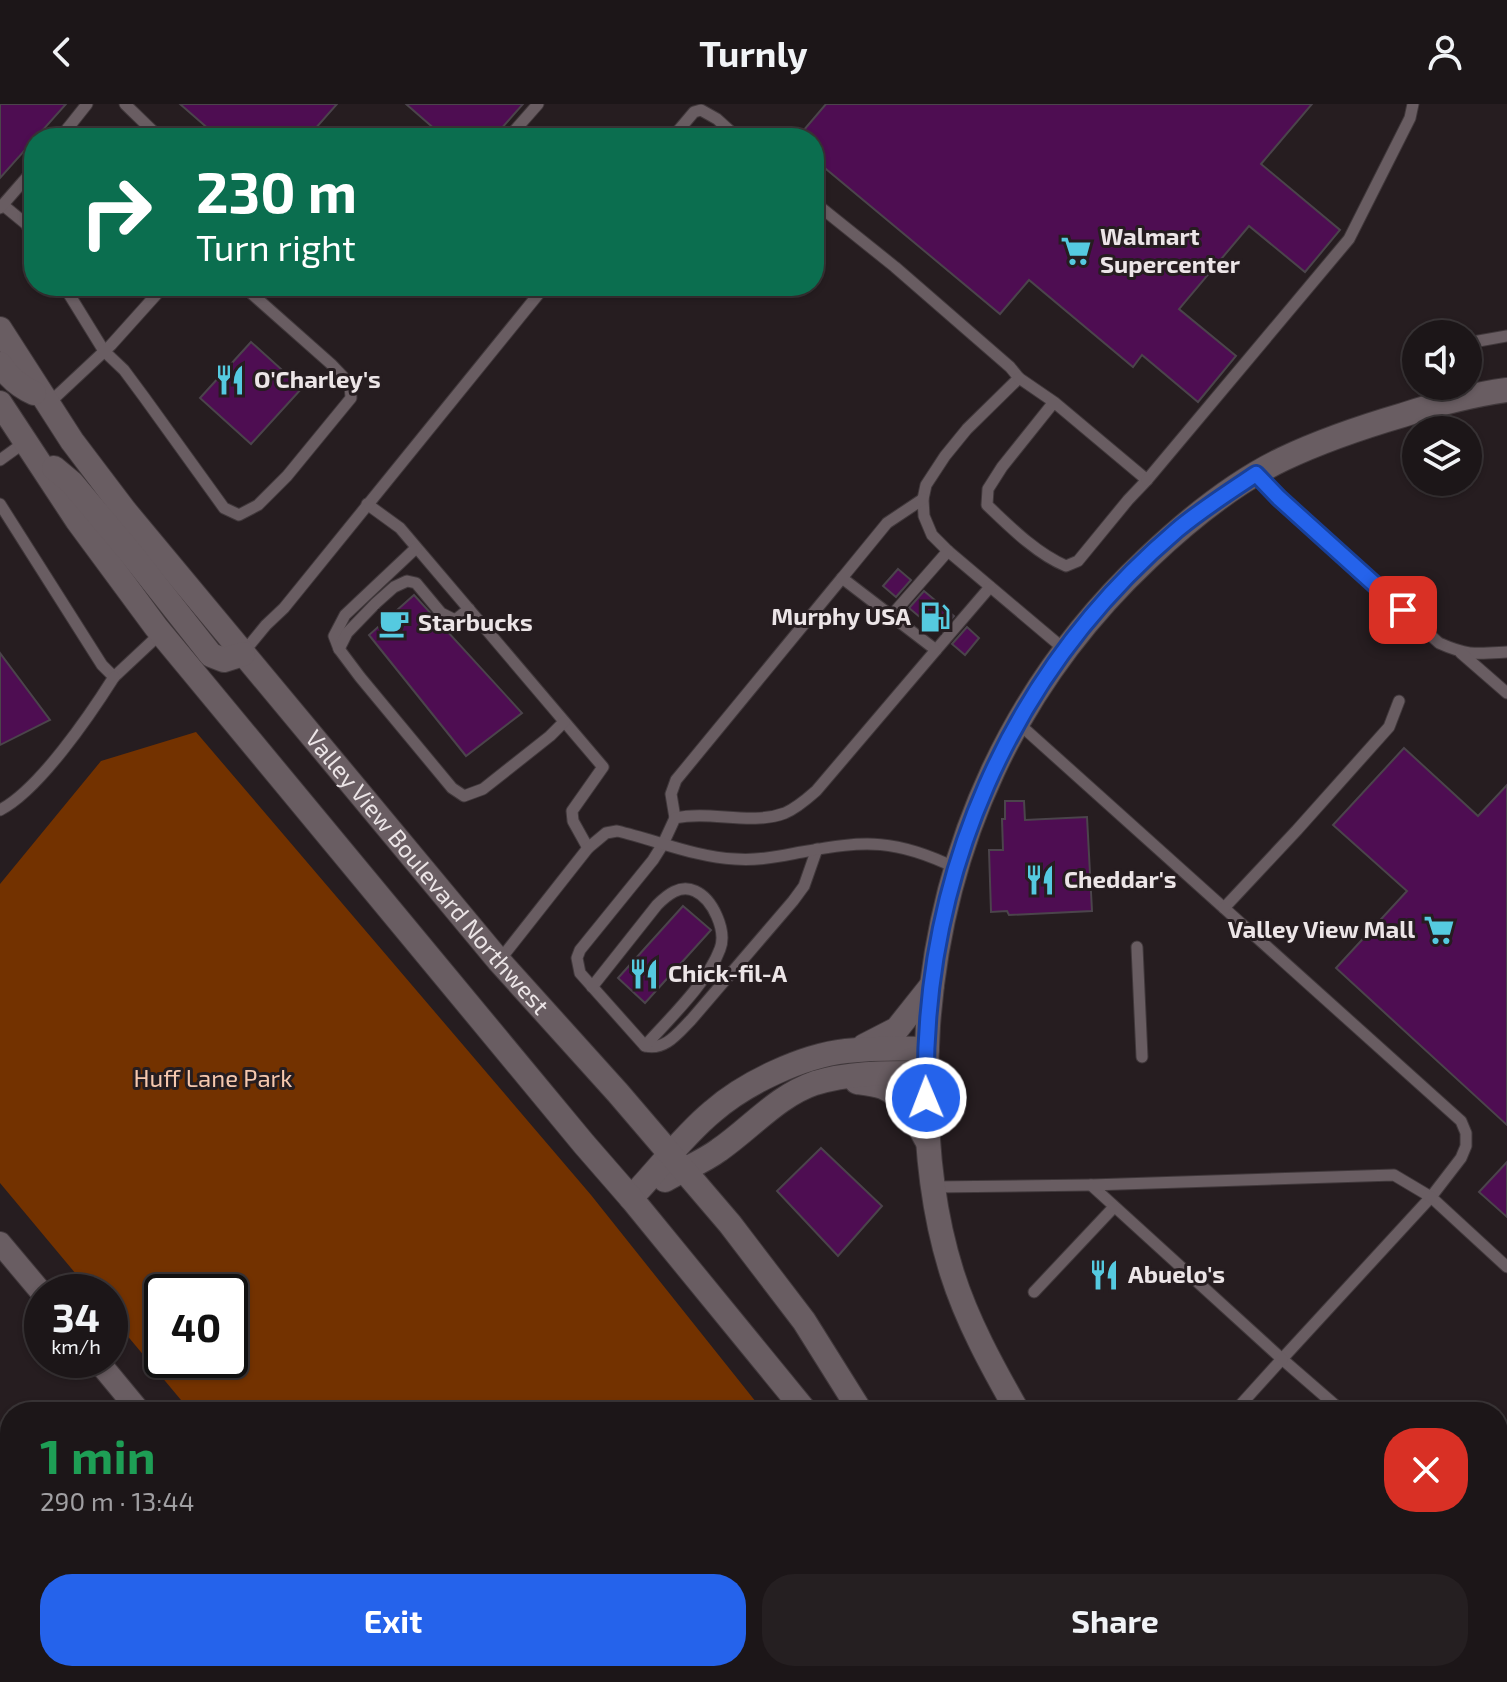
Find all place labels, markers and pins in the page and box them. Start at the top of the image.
place label: Walmart Supercenter [1100,221,1241,278]
supermarket icon: Walmart Supercenter [1059,234,1093,268]
restaurant icon: O'Charley's [213,363,247,397]
place label: O'Charley's [254,364,381,393]
pin [1369,576,1437,644]
fuel station icon: Murphy USA [918,600,952,634]
place label: Murphy USA [771,601,911,630]
cafe icon: Starbucks [377,606,411,640]
place label: Starbucks [418,607,533,636]
restaurant icon: Cheddar's [1023,863,1057,897]
place label: Cheddar's [1064,864,1177,893]
supermarket icon: Valley View Mall [1422,913,1456,947]
place label: Valley View Mall [1228,914,1415,943]
restaurant icon: Chick-fil-A [627,957,661,991]
place label: Chick-fil-A [668,958,788,987]
restaurant icon: Abuelo's [1087,1258,1121,1292]
place label: Abuelo's [1128,1259,1225,1288]

